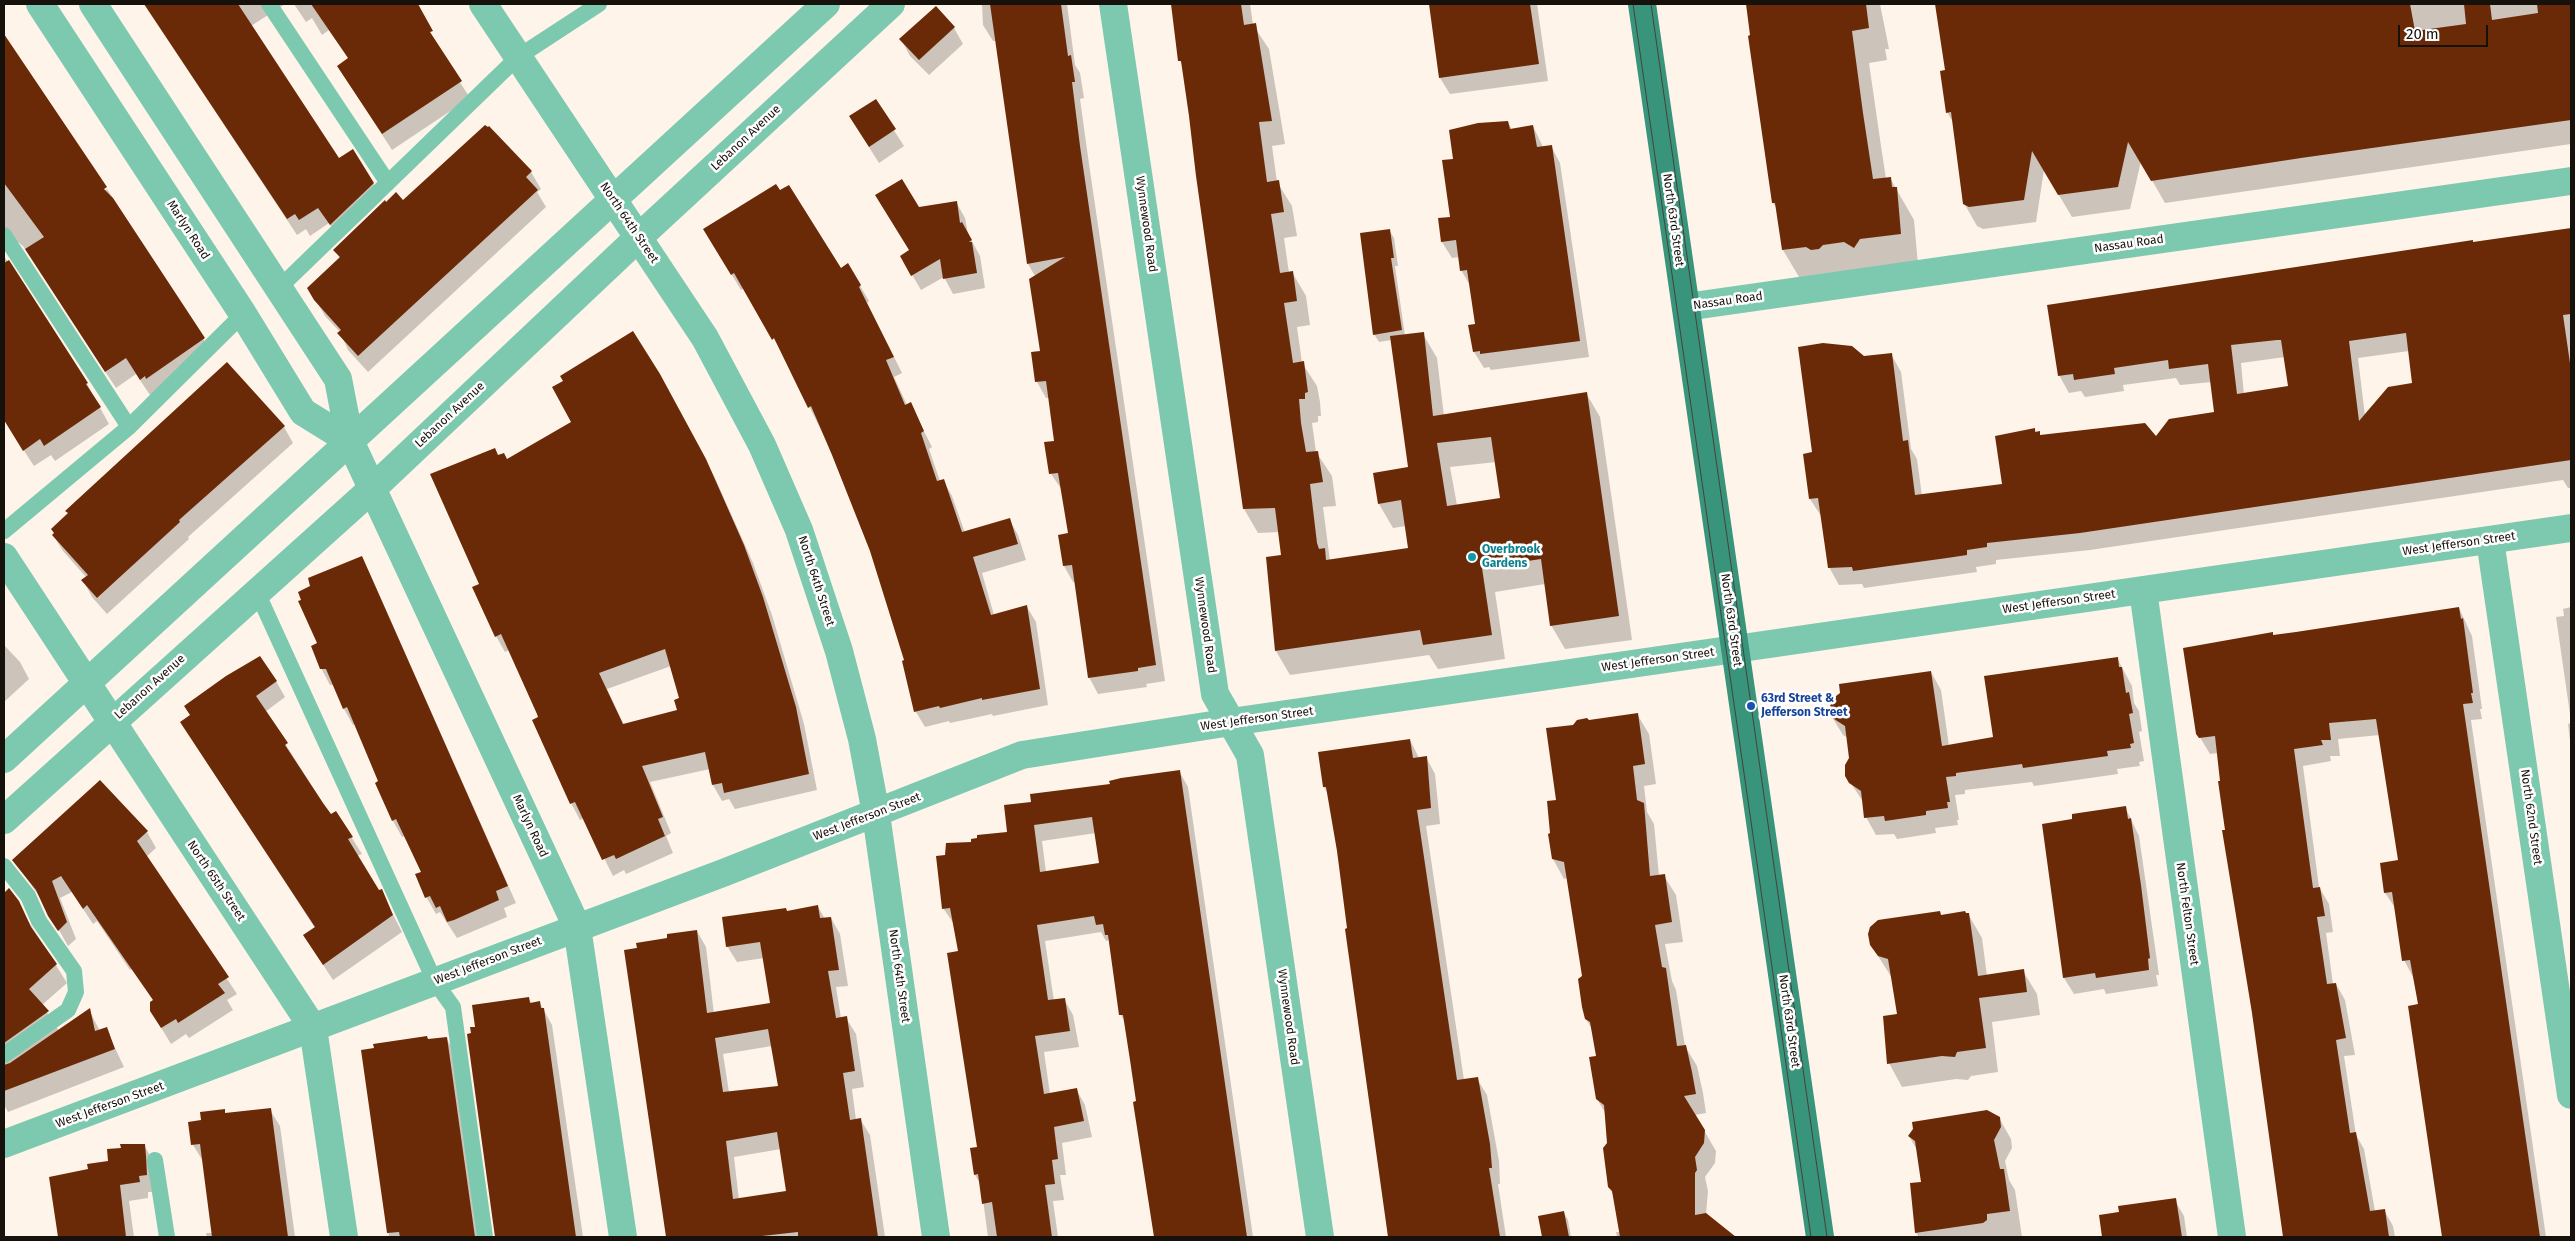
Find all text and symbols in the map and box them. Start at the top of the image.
scale bar [2400,15,2490,47]
text: 20 m [2406,25,2439,43]
street label: Lebanon Avenue [708,102,784,174]
street label: North 63rd Street [1659,173,1687,267]
street label: Wynnewood Road [1132,175,1160,273]
street label: North 64th Street [597,180,661,266]
street label: Marlyn Road [164,198,212,262]
street label: Nassau Road [2093,232,2165,256]
street label: Nassau Road [1692,289,1764,313]
street label: Lebanon Avenue [412,379,488,451]
street label: West Jefferson Street [2402,529,2516,559]
street label: North 64th Street [795,534,837,628]
place label: Overbrook Gardens [1482,543,1540,571]
marker: Overbrook Gardens [1466,551,1478,563]
street label: North 63rd Street [1717,573,1745,667]
street label: Wynnewood Road [1191,576,1219,674]
street label: West Jefferson Street [2002,587,2116,617]
street label: West Jefferson Street [1601,645,1715,675]
street label: Lebanon Avenue [112,652,188,722]
place label: 63rd Street & Jefferson Street [1761,692,1848,720]
marker: 63rd Street & Jefferson Street [1745,700,1757,712]
street label: West Jefferson Street [1200,704,1314,734]
street label: North 62nd Street [2517,768,2545,866]
street label: West Jefferson Street [811,790,923,844]
street label: Marlyn Road [509,792,551,860]
street label: North 65th Street [184,838,248,924]
street label: North Felton Street [2173,862,2201,966]
street label: North 64th Street [885,928,913,1024]
street label: West Jefferson Street [432,934,544,988]
street label: Wynnewood Road [1274,968,1302,1066]
street label: North 63rd Street [1775,974,1803,1068]
street label: West Jefferson Street [54,1079,166,1131]

